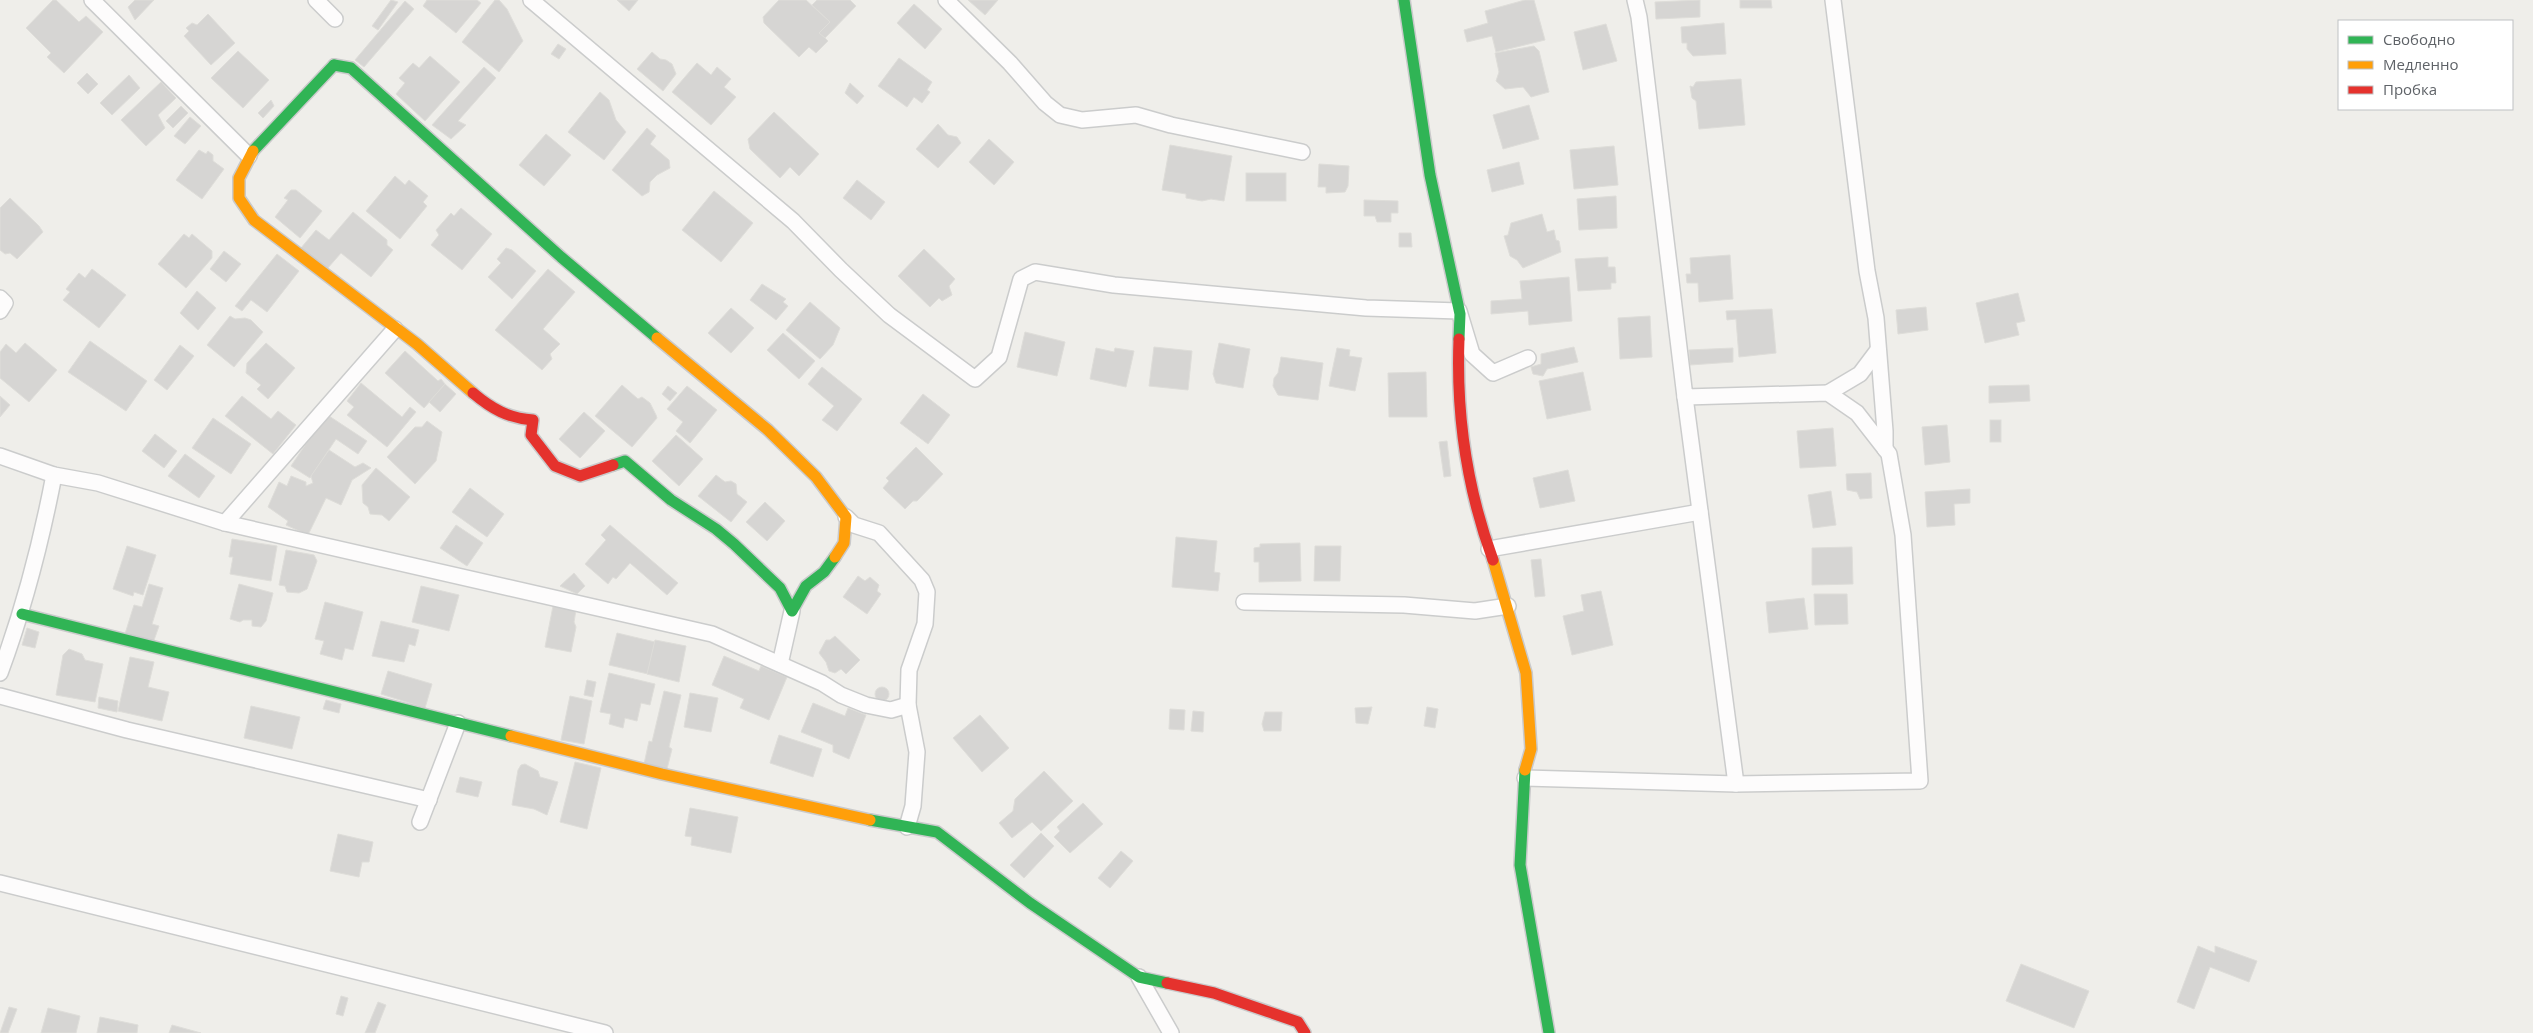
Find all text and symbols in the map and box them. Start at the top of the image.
legend [2338,20,2513,110]
text: Свободно [2383,29,2455,49]
text: Медленно [2383,54,2459,74]
text: Пробка [2383,79,2437,99]

